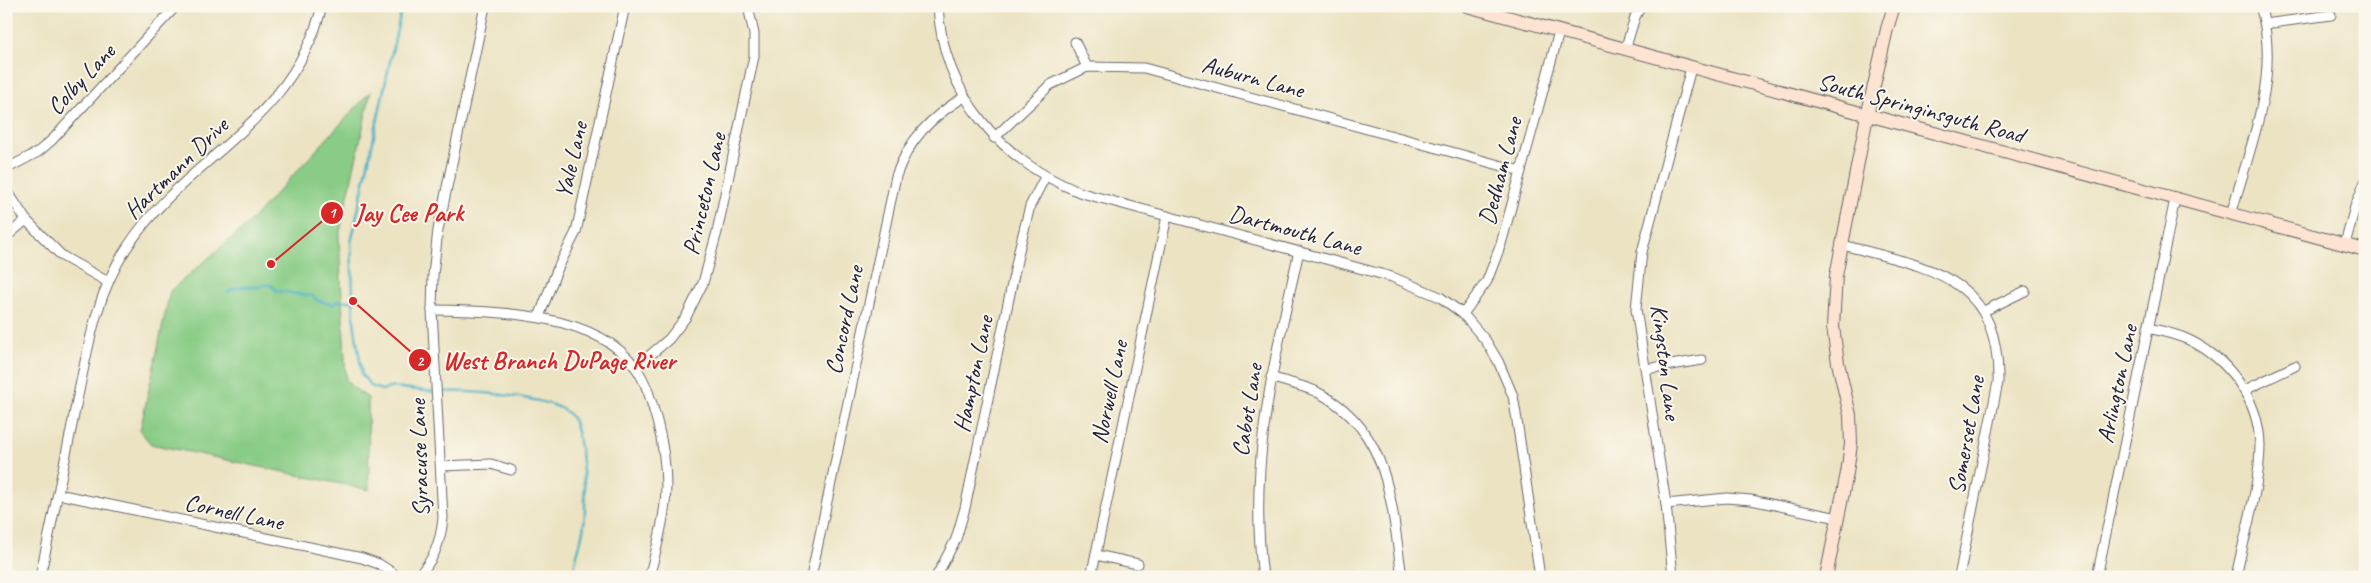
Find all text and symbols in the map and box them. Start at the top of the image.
street label: Colby Lane [40,35,123,121]
street label: Auburn Lane [1199,49,1309,105]
street label: South Springinsguth Road [1815,66,2031,151]
street label: Hartmann Drive [117,109,236,225]
street label: Dedham Lane [1471,112,1529,228]
street label: Yale Lane [548,117,595,201]
street label: Princeton Lane [675,128,733,258]
callout: Jay Cee Park [320,193,472,233]
text: Jay Cee Park [353,197,466,229]
street label: Dartmouth Lane [1226,198,1367,263]
text: 1 [329,204,338,223]
street label: Concord Lane [818,261,871,377]
street label: Kingston Lane [1644,303,1688,424]
street label: Hampton Lane [946,311,1000,435]
street label: Arlington Lane [2090,320,2145,446]
street label: Norwell Lane [1083,336,1135,446]
callout: West Branch DuPage River [407,340,686,380]
text: West Branch DuPage River [443,345,678,377]
text: 2 [417,352,425,371]
street label: Cabot Lane [1225,359,1269,458]
street label: Somerset Lane [1941,372,1991,496]
street label: Syracuse Lane [402,397,436,517]
street label: Cornell Lane [182,487,288,537]

